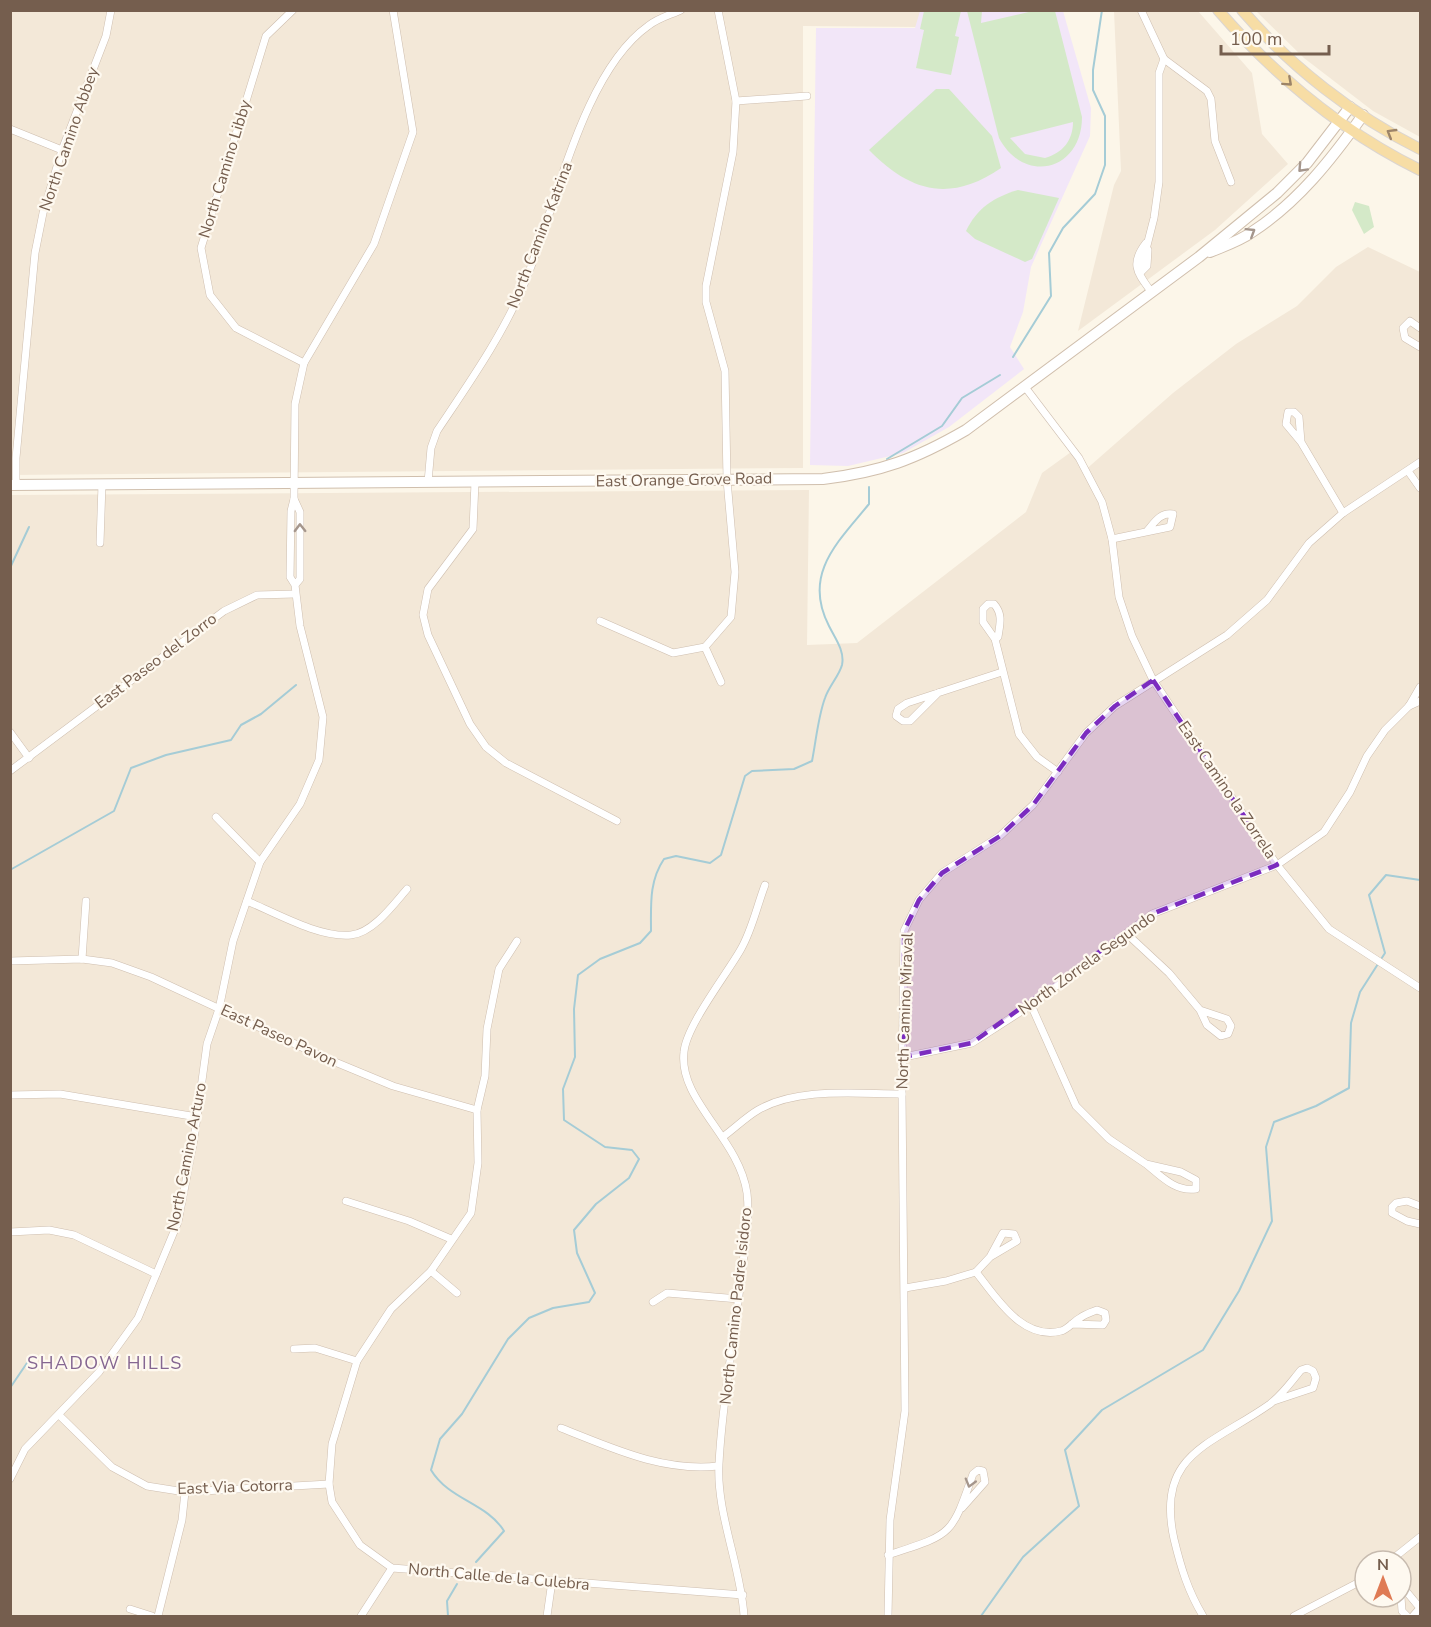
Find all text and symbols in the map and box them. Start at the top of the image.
scale bar [1221,18,1329,56]
text: 100 m [1230,27,1282,51]
street label: North Camino Abbey [34,63,104,214]
one-way arrow [1282,75,1292,86]
street label: North Camino Libby [194,97,257,241]
one-way arrow [1387,129,1397,141]
street label: North Camino Katrina [502,159,578,311]
one-way arrow [1298,162,1309,172]
one-way arrow [1245,227,1255,239]
street label: East Orange Grove Road [596,467,772,493]
one-way arrow [294,524,306,533]
street label: East Paseo del Zorro [90,608,222,714]
street label: East Camino la Zorrela [1173,717,1281,863]
street label: North Zorrela Segundo [1014,906,1160,1020]
street label: North Camino Miraval [891,932,919,1090]
street label: East Paseo Pavon [217,999,341,1073]
street label: North Camino Arturo [162,1081,212,1233]
street label: North Camino Padre Isidoro [715,1206,757,1406]
district label: SHADOW HILLS [27,1351,183,1375]
street label: East Via Cotorra [177,1474,293,1500]
one-way arrow [965,1478,978,1488]
north arrow [1353,1549,1413,1609]
text: N [1377,1554,1389,1576]
street label: North Calle de la Culebra [407,1558,591,1596]

